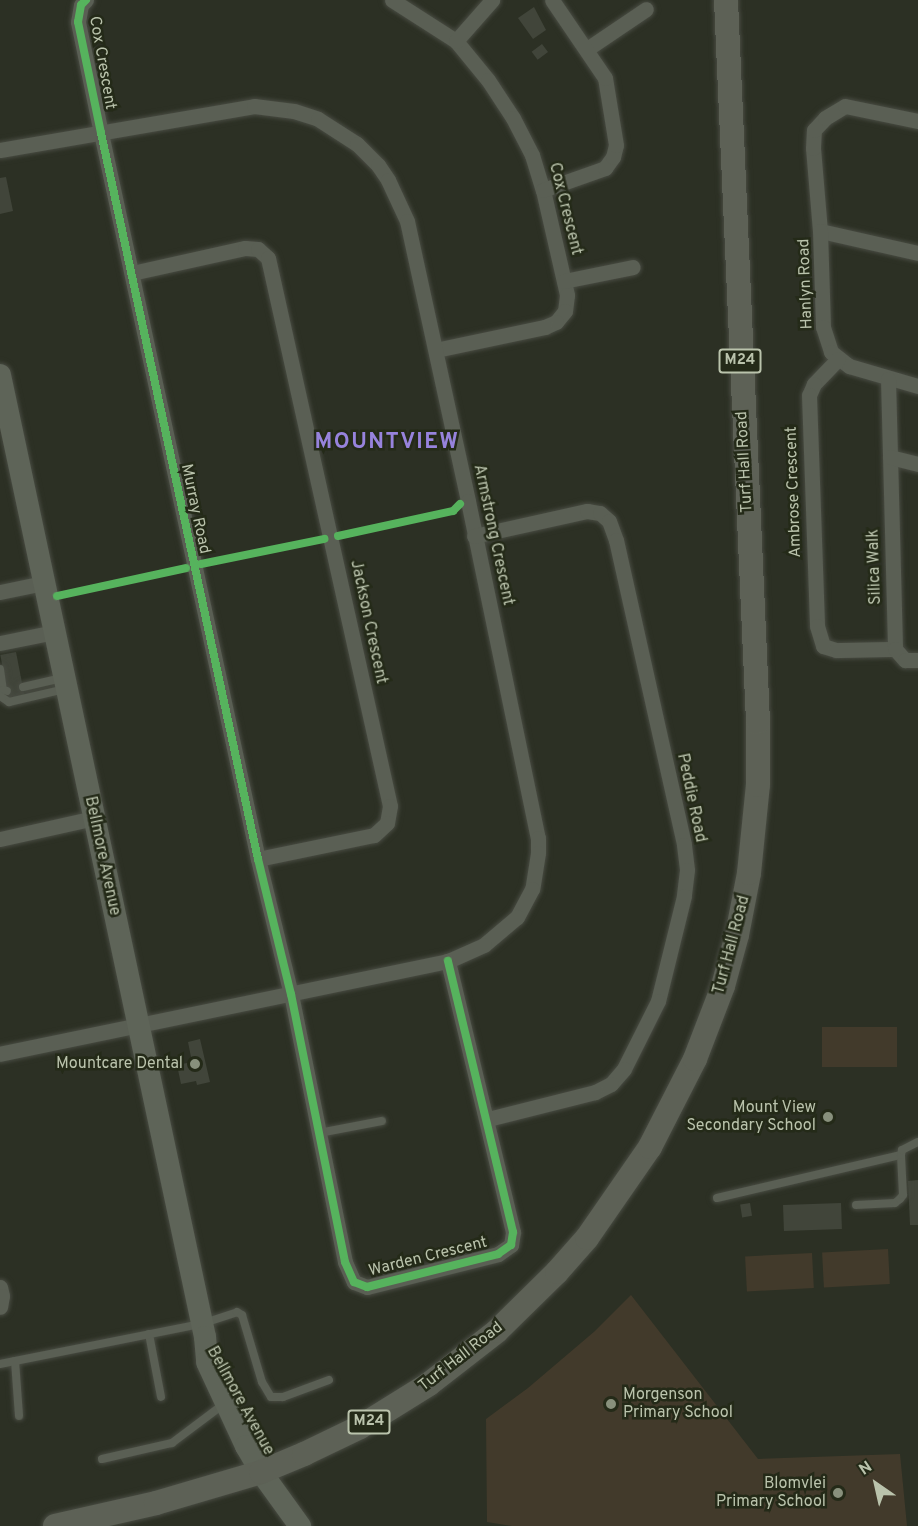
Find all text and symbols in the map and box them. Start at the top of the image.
street label: Cox Crescent [84,15,120,111]
street label: Cox Crescent [544,161,586,257]
street label: Hanlyn Road [795,238,817,330]
road number: M24 [718,349,762,373]
street label: Turf Hall Road [733,411,757,513]
street label: Ambrose Crescent [782,426,806,558]
district label: MOUNTVIEW [315,430,459,456]
street label: Murray Road [176,462,214,556]
street label: Armstrong Crescent [469,463,517,607]
street label: Silica Walk [864,529,886,605]
street label: Jackson Crescent [345,558,391,686]
street label: Peddie Road [672,752,710,844]
street label: Bellmore Avenue [80,794,124,918]
street label: Turf Hall Road [710,893,754,997]
place label: Mountcare Dental [56,1054,183,1074]
marker: Mountcare Dental [188,1057,202,1071]
place label: Mount View Secondary School [687,1098,816,1136]
marker: Mount View Secondary School [821,1110,835,1124]
street label: Warden Crescent [367,1233,489,1281]
street label: Turf Hall Road [415,1318,507,1396]
street label: Bellmore Avenue [202,1343,278,1459]
place label: Morgenson Primary School [623,1385,733,1423]
marker: Morgenson Primary School [604,1397,618,1411]
road number: M24 [346,1410,392,1434]
north arrow [846,1454,906,1514]
text: N [856,1458,876,1481]
place label: Blomvlei Primary School [716,1474,826,1512]
marker: Blomvlei Primary School [831,1486,845,1500]

